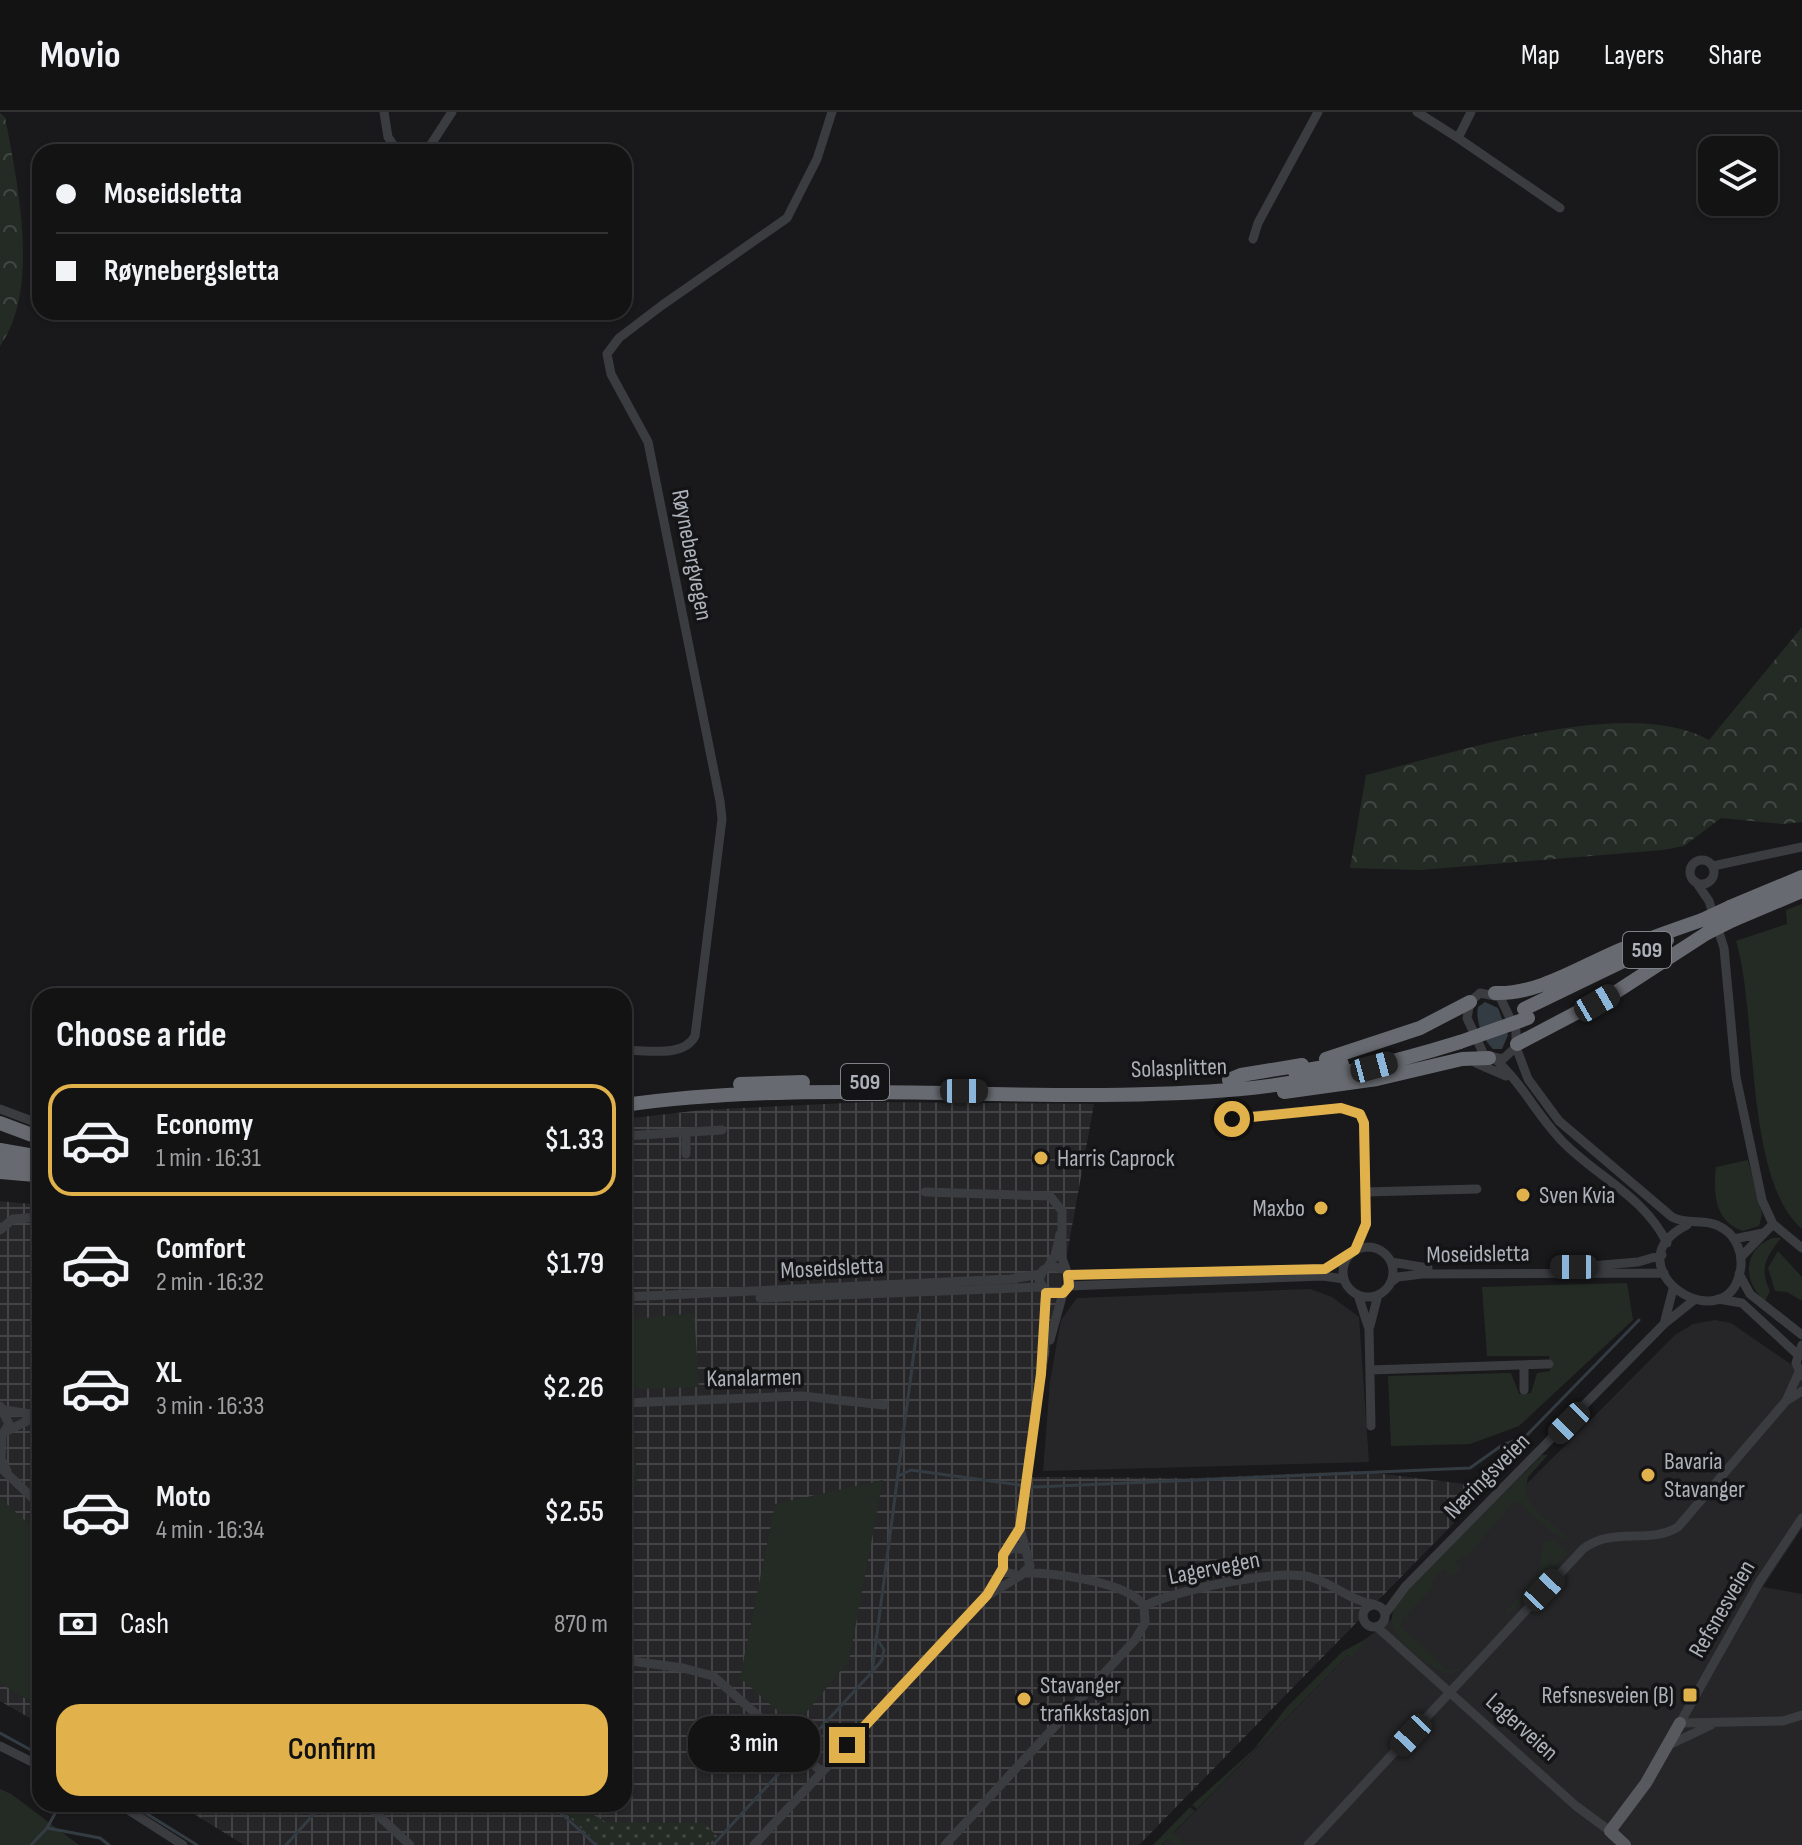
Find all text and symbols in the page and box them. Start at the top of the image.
text: Movio [40,33,120,78]
text: Map [1521,39,1560,72]
text: Layers [1604,39,1664,72]
text: Share [1708,39,1762,72]
map controls [1698,136,1778,216]
button: layers [1698,136,1778,216]
text: Moseidsletta [104,176,242,212]
text: Røynebergsletta [104,253,279,289]
street label: Røynebergvegen [665,487,719,623]
road number: 509 [1623,932,1671,968]
car [1570,981,1624,1025]
text: Choose a ride [56,1014,227,1057]
car [1348,1049,1400,1085]
street label: Solasplitten [1130,1052,1228,1084]
road number: 509 [841,1064,889,1100]
car [940,1079,988,1103]
route start [1214,1101,1250,1137]
icon: car [60,1104,132,1176]
text: Economy [156,1107,253,1143]
text: $1.33 [544,1122,604,1158]
text: 1 min · 16:31 [156,1143,261,1174]
place label: Harris Caprock [1057,1144,1175,1173]
marker: Harris Caprock [1032,1149,1050,1167]
place label: Sven Kvia [1539,1181,1615,1210]
marker: Sven Kvia [1514,1186,1532,1204]
place label: Maxbo [1253,1194,1305,1223]
marker: Maxbo [1312,1199,1330,1217]
icon: car [60,1228,132,1300]
text: Comfort [156,1231,246,1267]
street label: Moseidsletta [1426,1239,1530,1269]
text: $1.79 [545,1246,604,1282]
street label: Moseidsletta [780,1251,884,1285]
car [1550,1255,1598,1279]
text: 2 min · 16:32 [156,1267,264,1298]
icon: car [60,1352,132,1424]
text: XL [156,1355,182,1391]
street label: Kanalarmen [706,1363,802,1393]
text: $2.26 [542,1370,604,1406]
text: 3 min · 16:33 [156,1391,264,1422]
car [1544,1398,1594,1448]
street label: Næringsveien [1438,1427,1536,1525]
place label: Bavaria Stavanger [1664,1447,1745,1504]
marker: Bavaria Stavanger [1639,1466,1657,1484]
icon: car [60,1476,132,1548]
text: Moto [156,1479,211,1515]
text: $2.55 [544,1494,604,1530]
text: 4 min · 16:34 [156,1515,264,1546]
street label: Lagervegen [1166,1545,1262,1591]
street label: Refsnesveien [1683,1555,1761,1663]
car [1519,1564,1569,1616]
icon: cash [56,1602,100,1646]
text: Cash [120,1606,169,1642]
text: 870 m [554,1609,608,1640]
place label: Stavanger trafikkstasjon [1040,1671,1150,1728]
place label: Refsnesveien (B) [1542,1681,1674,1710]
marker: Refsnesveien (B) [1681,1686,1699,1704]
street label: Lagerveien [1480,1687,1564,1767]
marker: Stavanger trafikkstasjon [1015,1690,1033,1708]
button: Confirm [56,1704,608,1796]
car [1386,1709,1436,1761]
callout: 3 min [687,1717,819,1773]
route end [829,1727,865,1763]
text: 3 min [730,1728,778,1759]

